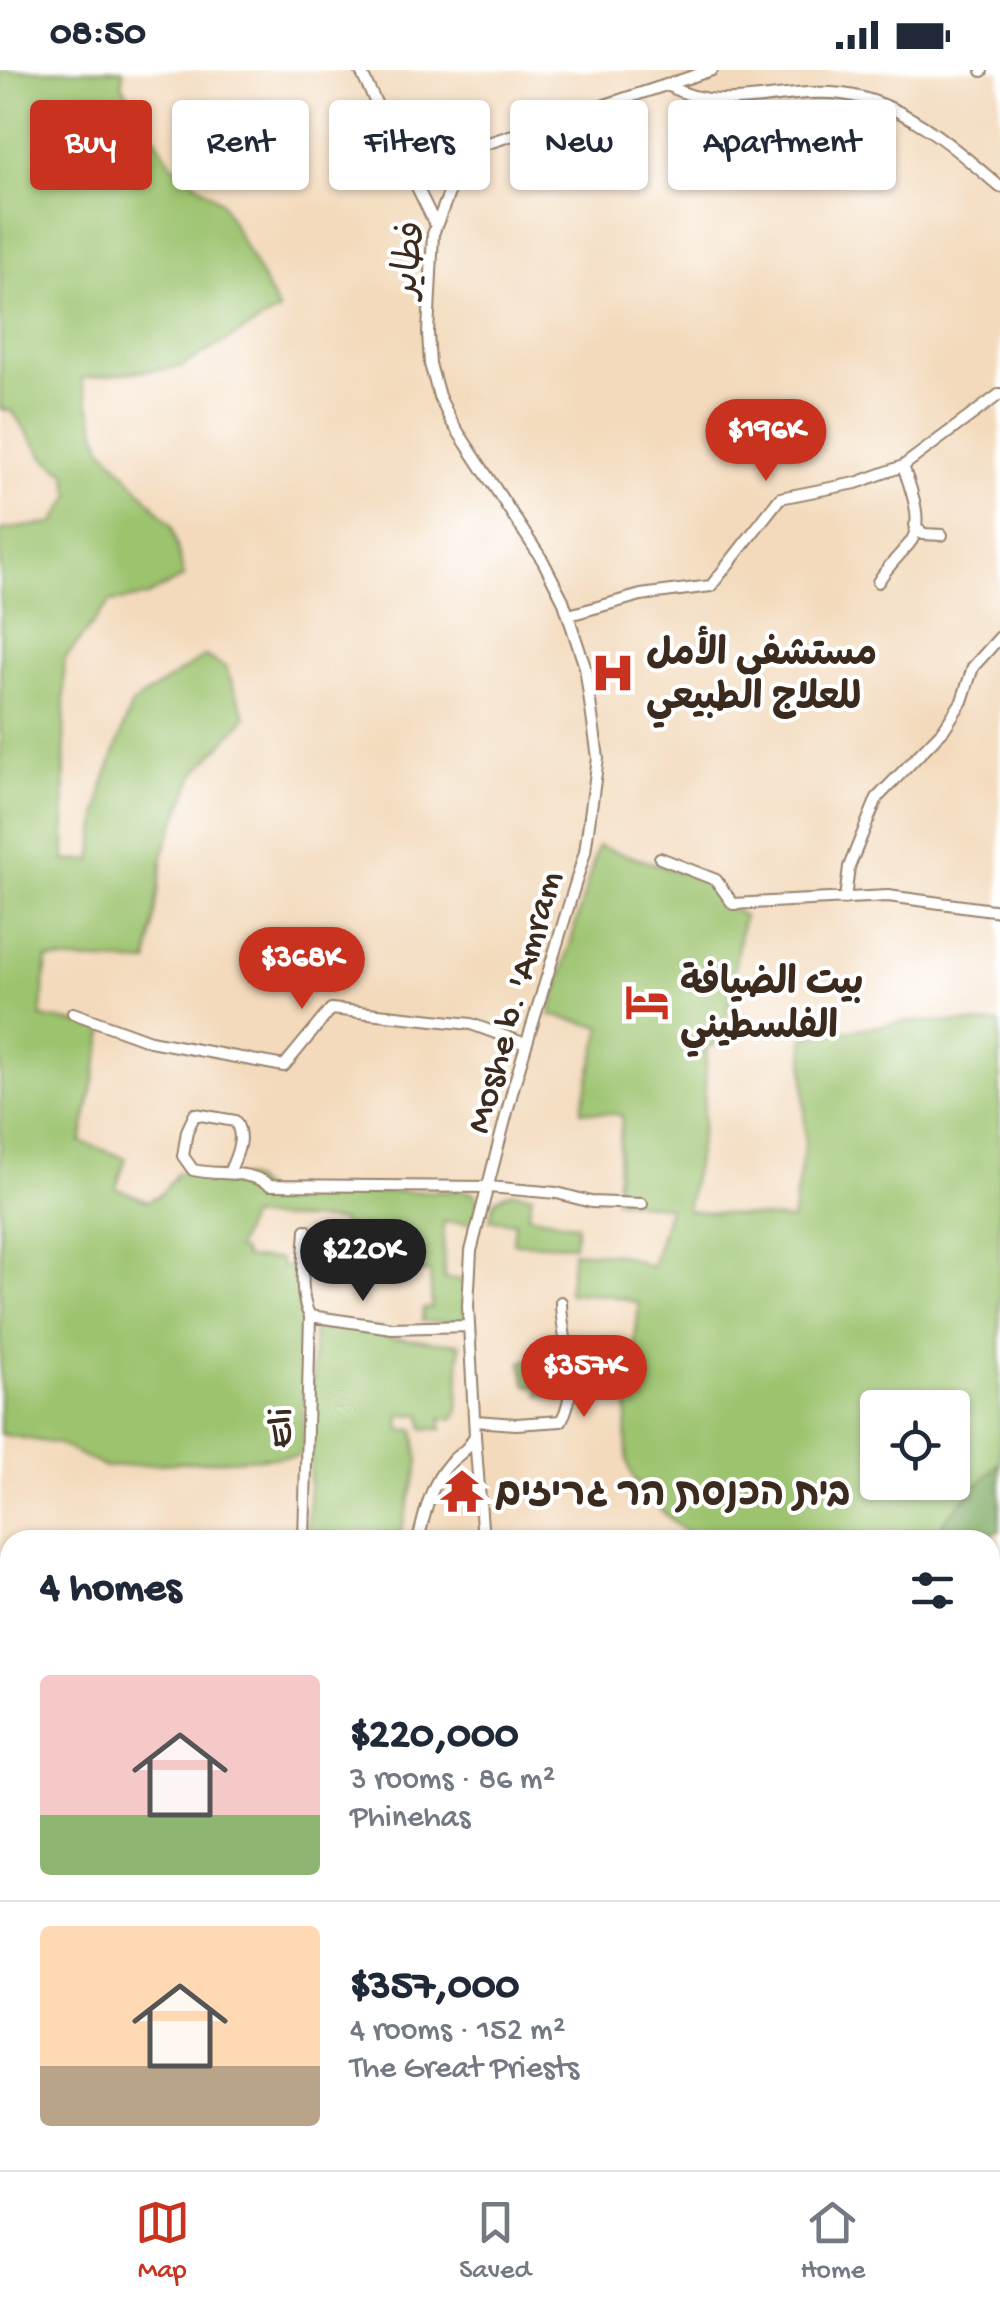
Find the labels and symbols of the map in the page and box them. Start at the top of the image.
street label: فطاير [384,219,438,304]
pin: $196K [696,399,836,484]
place label: مستشفى الأمل للعلاج الطبيعي [646,625,877,728]
hospital icon: مستشفى الأمل للعلاج الطبيعي [589,649,637,697]
street label: Moshe b. 'Amram [458,866,575,1139]
pin: $368K [232,927,372,1012]
place label: بيت الضيافة الفلسطيني [680,960,863,1057]
hotel icon: بيت الضيافة الفلسطيني [623,978,671,1026]
pin: $220K [293,1219,433,1304]
pin: $357K [514,1335,654,1420]
street label: Eli [261,1408,305,1449]
temple icon: בית הכנסת הר גריזים [438,1467,486,1515]
place label: בית הכנסת הר גריזים [495,1475,851,1519]

